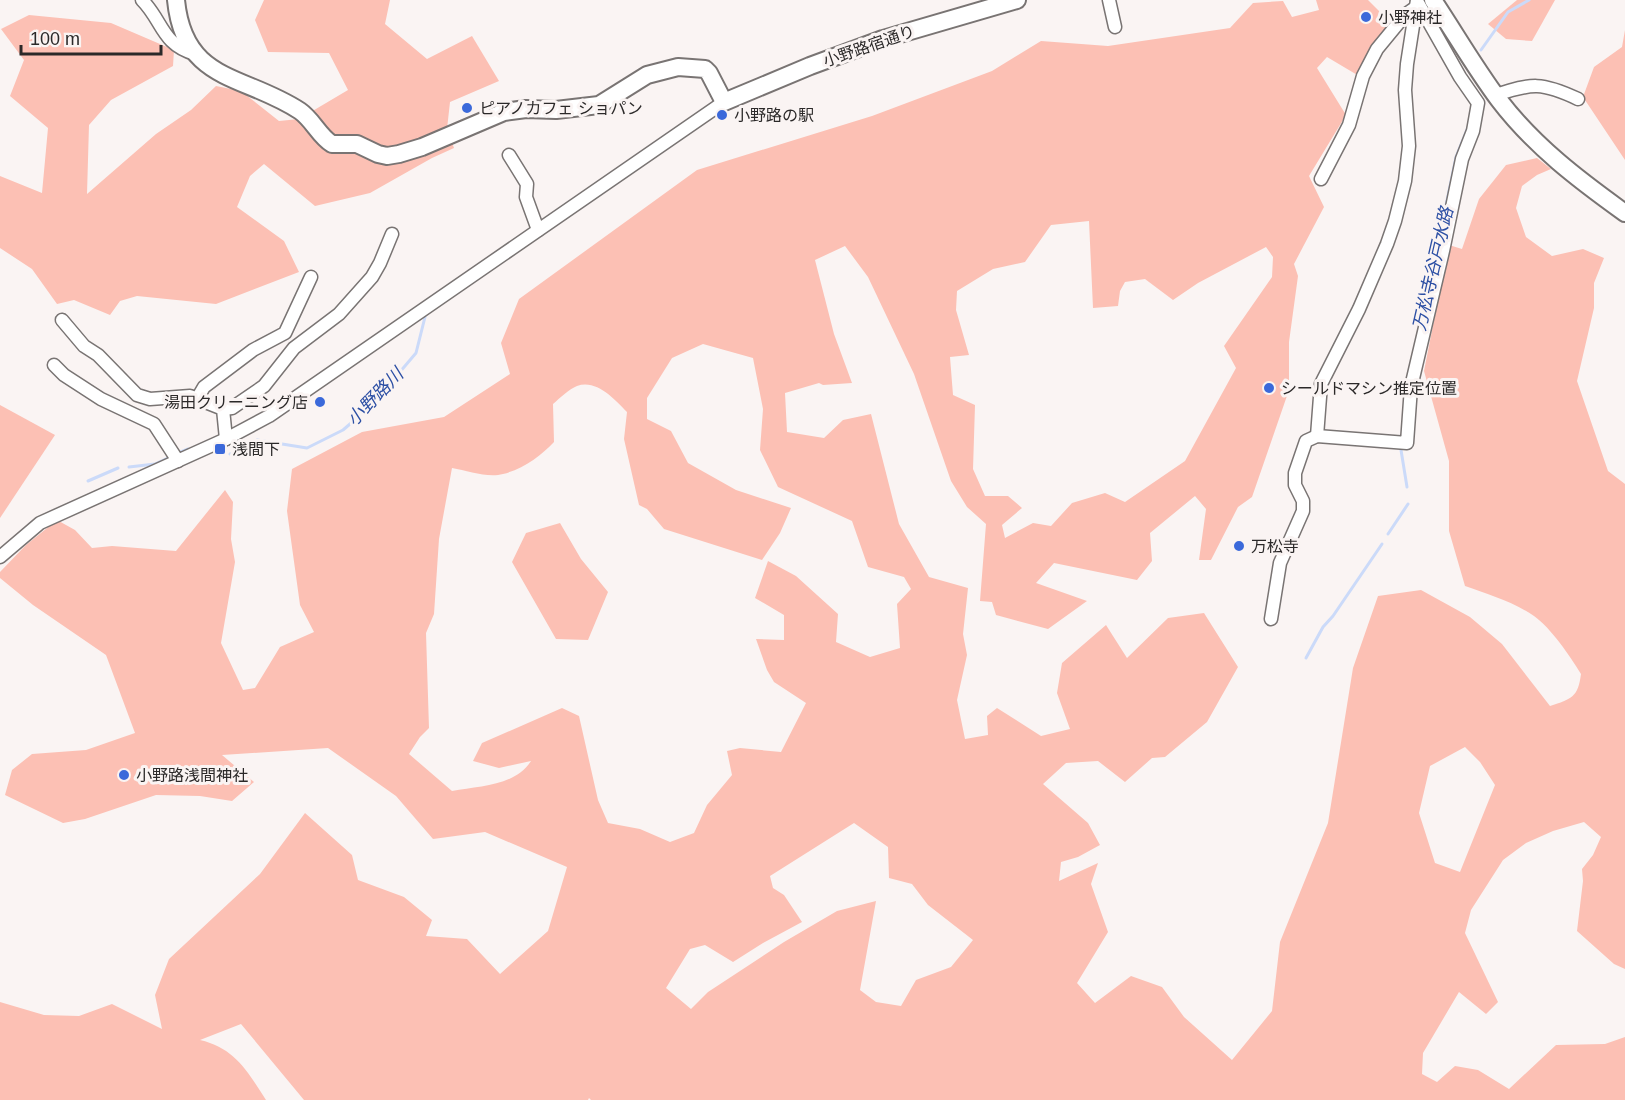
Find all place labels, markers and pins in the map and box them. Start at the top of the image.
place label: 小野神社 [1378,9,1442,26]
marker: 小野神社 [1359,10,1373,24]
place label: ピアノカフェ ショパン [479,100,643,117]
marker: ピアノカフェ ショパン [460,101,474,115]
place label: 小野路の駅 [734,107,814,124]
marker: 小野路の駅 [715,108,729,122]
place label: シールドマシン推定位置 [1281,380,1457,397]
marker: シールドマシン推定位置 [1262,381,1276,395]
place label: 湯田クリーニング店 [164,394,308,411]
marker: 湯田クリーニング店 [313,395,327,409]
place label: 浅間下 [232,441,280,458]
marker: 浅間下 [213,442,227,456]
place label: 万松寺 [1251,538,1299,555]
marker: 万松寺 [1232,539,1246,553]
place label: 小野路浅間神社 [136,767,248,784]
marker: 小野路浅間神社 [117,768,131,782]

